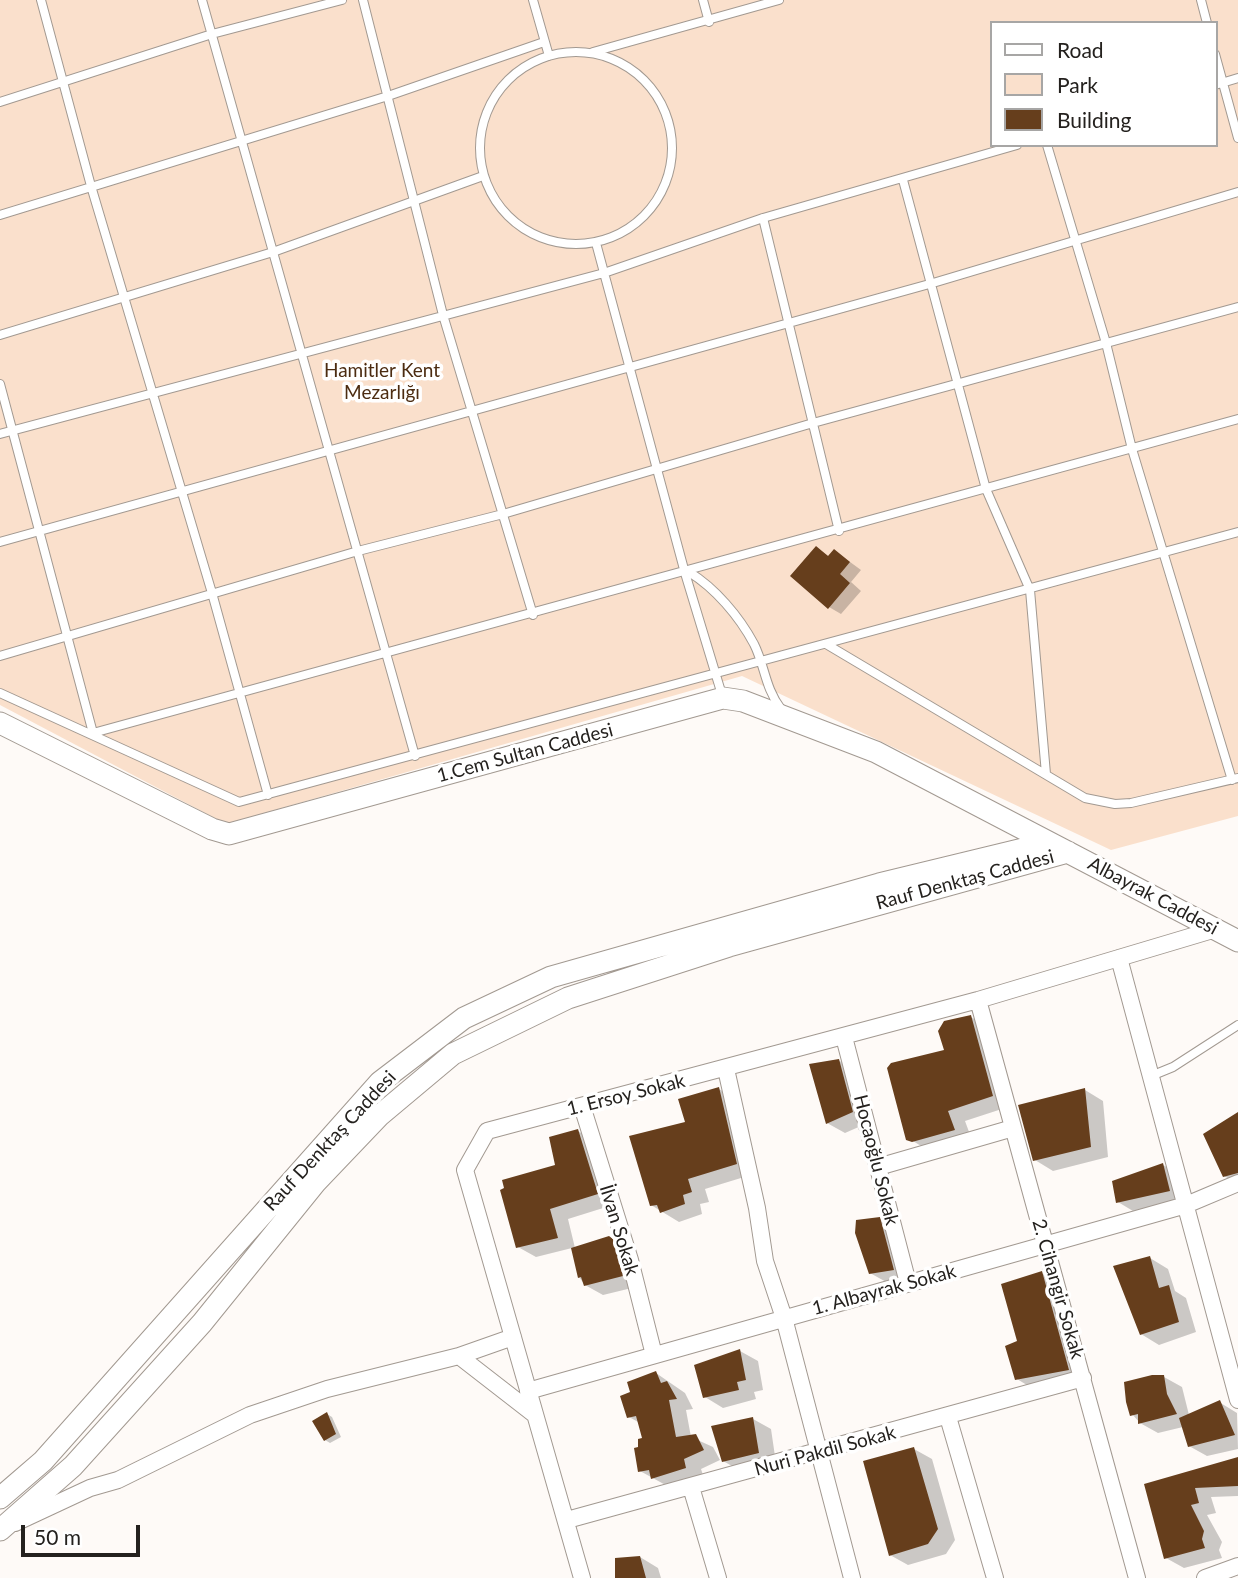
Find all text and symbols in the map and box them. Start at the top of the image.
legend [990,21,1217,147]
text: Road [1057,37,1104,62]
text: Park [1057,72,1098,97]
text: Building [1057,107,1132,132]
park label: Hamitler Kent Mezarlığı [324,360,440,404]
street label: 1.Cem Sultan Caddesi [435,719,615,787]
street label: Rauf Denktaş Caddesi [873,845,1057,915]
street label: Albayrak Caddesi [1084,852,1222,940]
street label: Rauf Denktaş Caddesi [259,1066,401,1216]
street label: 1. Ersoy Sokak [565,1069,687,1121]
street label: Hocaoğlu Sokak [849,1092,903,1228]
street label: İlvan Sokak [594,1182,644,1278]
street label: 2. Cihangir Sokak [1027,1217,1089,1361]
street label: 1. Albayrak Sokak [810,1260,958,1320]
street label: Nuri Pakdil Sokak [752,1421,898,1481]
scale bar [24,1512,144,1556]
text: 50 m [34,1524,81,1549]

